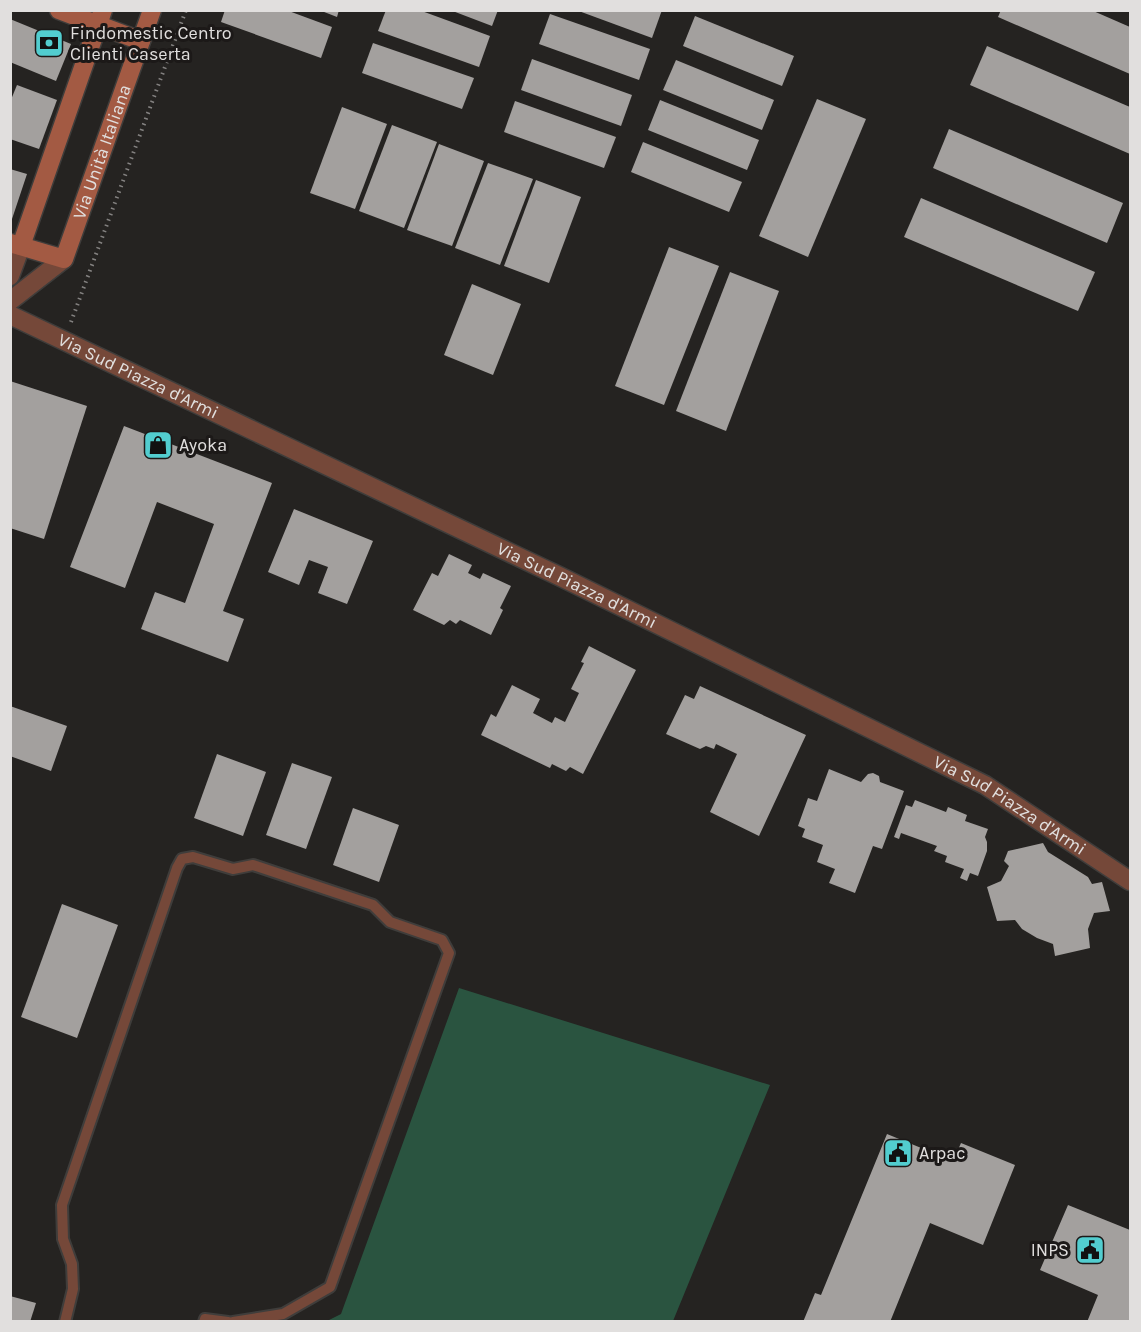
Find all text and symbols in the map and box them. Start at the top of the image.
place label: Findomestic Centro Clienti Caserta [70,22,232,65]
bank icon: Findomestic Centro Clienti Caserta [33,27,65,59]
street label: Via Unità Italiana [68,81,136,222]
street label: Via Sud Piazza d'Armi [54,328,222,424]
shop icon: Ayoka [142,429,174,461]
place label: Ayoka [179,434,227,456]
street label: Via Sud Piazza d'Armi [493,537,661,633]
street label: Via Sud Piazza d'Armi [930,750,1090,860]
public building icon: Arpac [882,1137,914,1169]
place label: Arpac [919,1142,966,1164]
public building icon: INPS [1074,1234,1106,1266]
place label: INPS [1031,1239,1069,1261]

